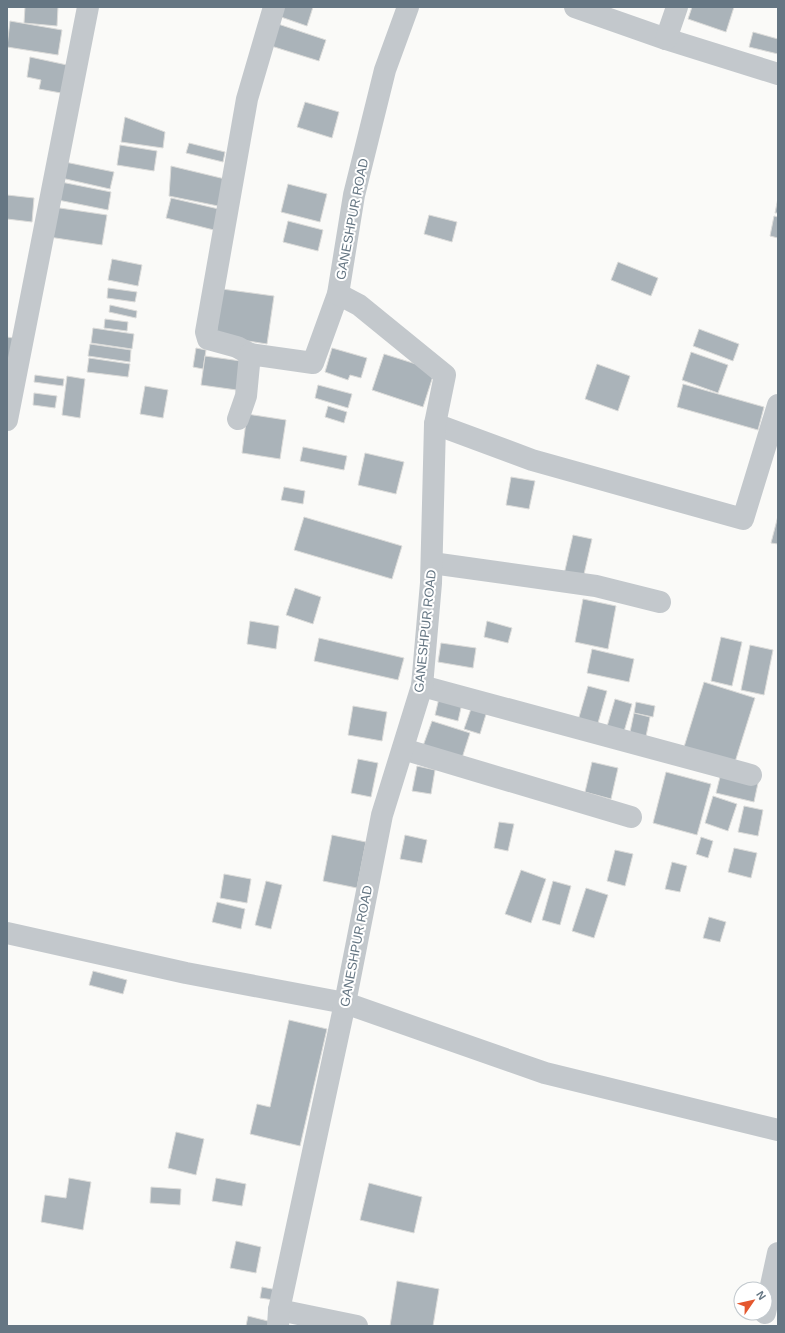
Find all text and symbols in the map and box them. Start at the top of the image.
street label: GANESHPUR ROAD [333,157,371,281]
street label: GANESHPUR ROAD [411,569,439,693]
street label: GANESHPUR ROAD [337,884,375,1008]
north arrow [733,1281,773,1321]
text: N [754,1289,769,1302]

